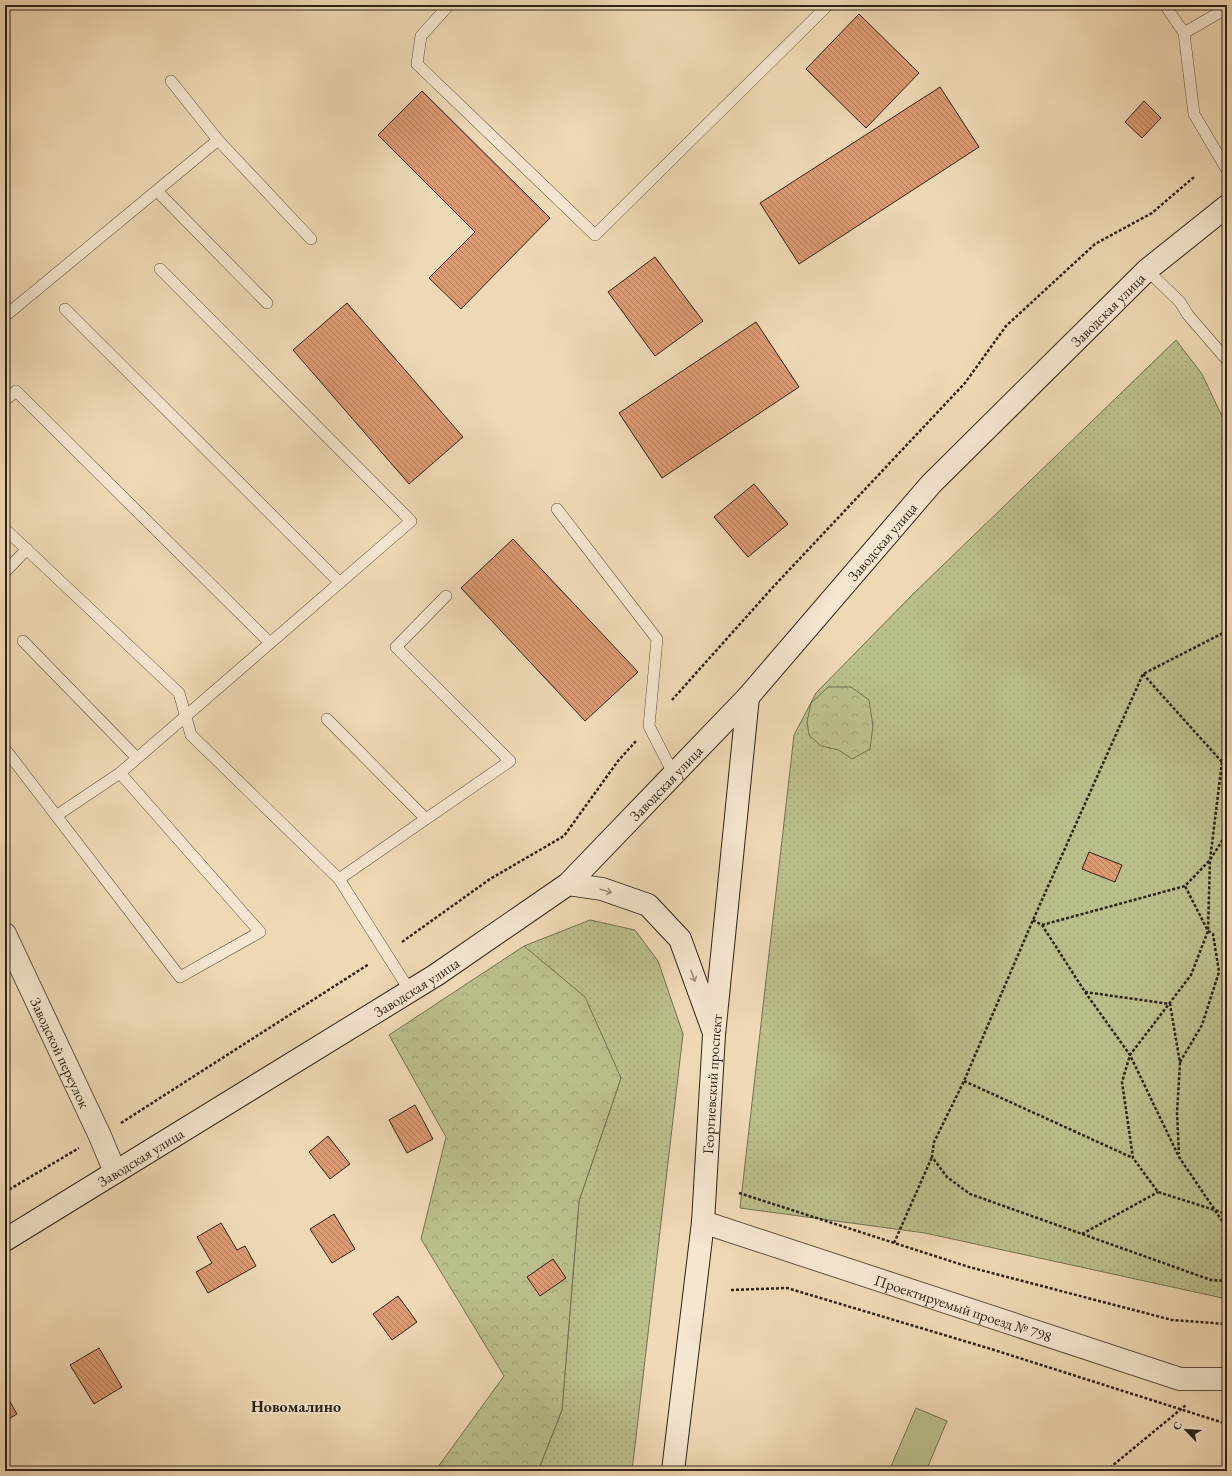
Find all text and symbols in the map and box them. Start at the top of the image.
street label: Заводская улица [1066,268,1149,350]
street label: Заводская улица [843,498,921,585]
street label: Заводская улица [625,741,706,824]
one-way arrow [600,888,613,895]
street label: Заводская улица [370,953,463,1021]
one-way arrow [690,970,698,982]
street label: Заводской переулок [27,994,95,1111]
street label: Георгиевский проспект [698,1013,726,1155]
street label: Заводская улица [94,1123,187,1190]
street label: Проектируемый проезд № 798 [872,1270,1054,1346]
district label: Новомалино [251,1396,341,1417]
north arrow [1166,1410,1206,1450]
text: С [1169,1419,1185,1432]

